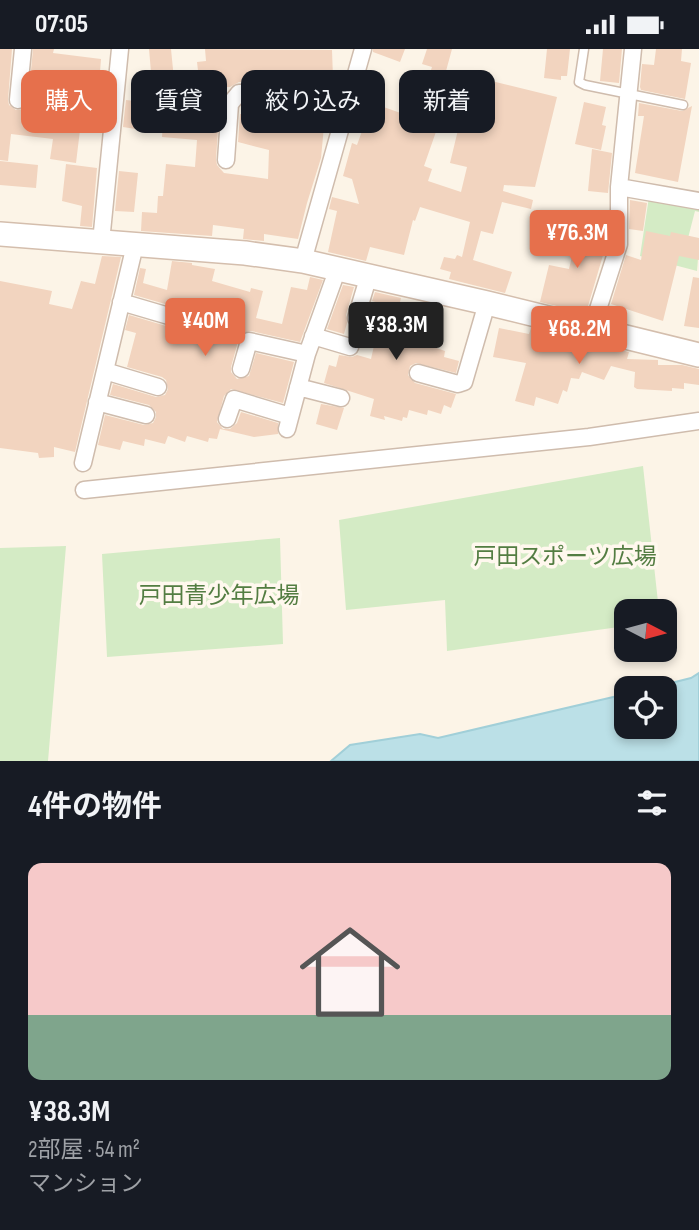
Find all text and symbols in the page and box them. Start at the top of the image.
text: 07:05 [35,9,88,40]
chip: 購入 [21,70,117,133]
chip: 賃貸 [131,70,227,133]
chip: 絞り込み [241,70,385,133]
chip: 新着 [399,70,495,133]
pin: ¥76.3M [520,211,634,270]
text: ¥76.3M [546,219,608,247]
pin: ¥40M [164,299,246,358]
pin: ¥38.3M [339,303,453,362]
text: ¥40M [181,307,229,335]
pin: ¥68.2M [522,307,636,366]
text: ¥38.3M [365,311,427,339]
text: ¥68.2M [547,315,611,343]
park label: 戸田スポーツ広場 [473,543,657,571]
park label: 戸田青少年広場 [139,582,300,610]
north arrow [614,599,677,661]
map controls [614,599,677,739]
button: locate [614,676,677,739]
icon: filters [633,784,671,822]
text: 4件の物件 [28,789,162,825]
icon: home [287,909,413,1035]
text: ¥38.3M [28,1094,110,1130]
text: 2部屋 · 54 m² [28,1136,140,1164]
text: マンション [28,1170,143,1198]

